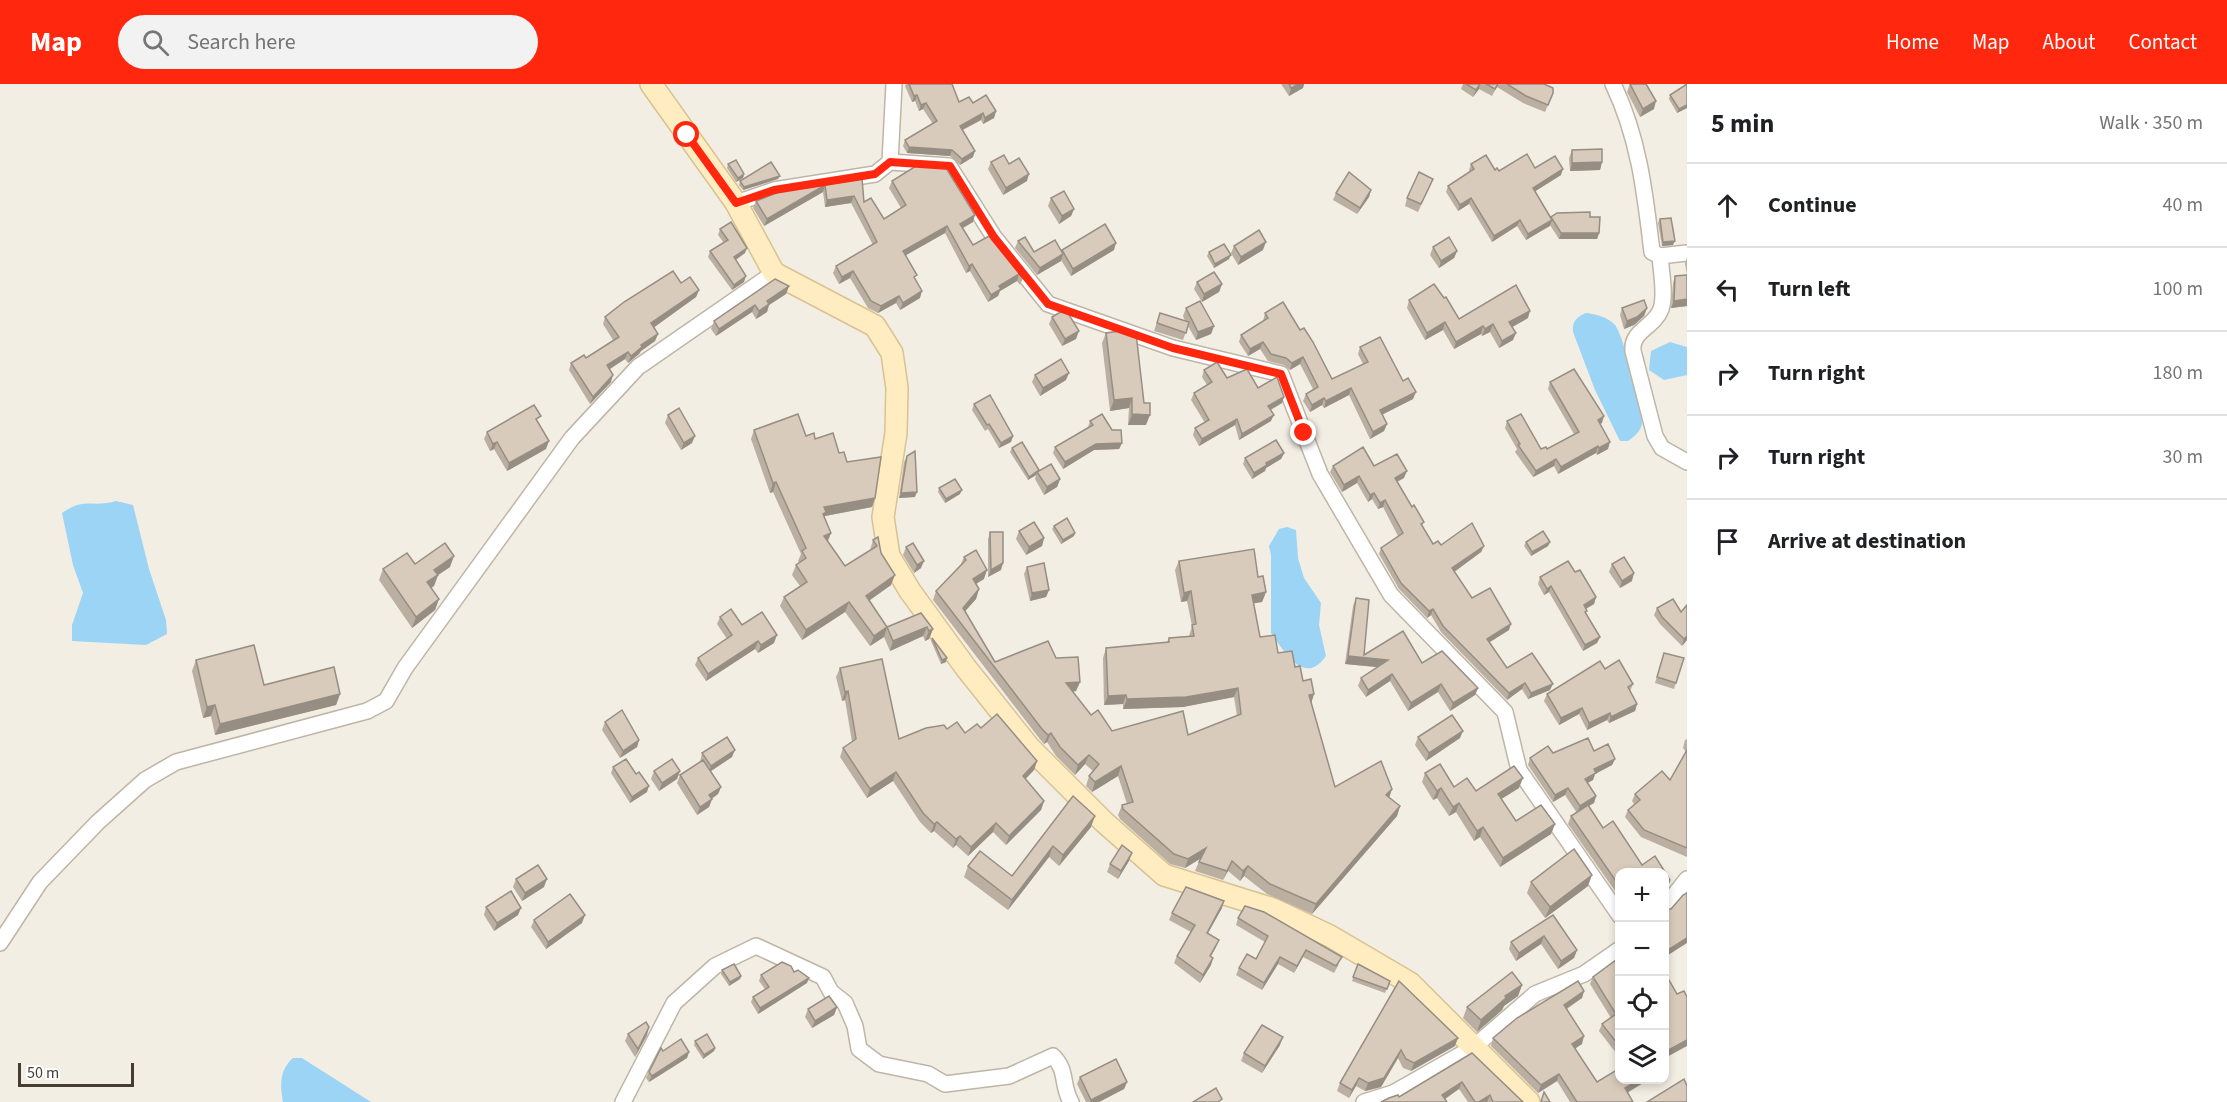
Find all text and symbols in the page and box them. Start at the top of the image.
search box [118,15,538,69]
text: Map [30,22,82,62]
icon: search [139,26,172,59]
text: Search here [187,26,296,58]
text: Home [1886,27,1939,57]
text: Map [1972,27,2010,57]
text: About [2043,27,2095,57]
text: Contact [2128,27,2197,57]
text: 5 min [1711,105,1774,142]
text: Walk · 350 m [2099,109,2203,137]
route start [673,121,699,147]
icon: ahead [1711,189,1744,222]
text: Continue [1768,189,1857,221]
text: 40 m [2163,191,2203,219]
icon: left [1711,273,1744,306]
text: Turn left [1768,273,1850,305]
text: 100 m [2153,275,2203,303]
icon: right [1711,357,1744,390]
text: Turn right [1768,357,1865,389]
text: 180 m [2153,359,2203,387]
route end [1290,419,1316,445]
icon: right [1711,441,1744,474]
text: Turn right [1768,441,1865,473]
text: 30 m [2163,443,2203,471]
icon: arrive [1711,525,1744,558]
text: Arrive at destination [1768,525,1966,557]
map controls [1615,868,1669,1084]
button: + [1615,868,1669,922]
button: − [1615,922,1669,976]
button: locate [1615,976,1669,1030]
button: layers [1615,1030,1669,1084]
scale bar [18,1060,134,1088]
text: 50 m [27,1062,59,1084]

